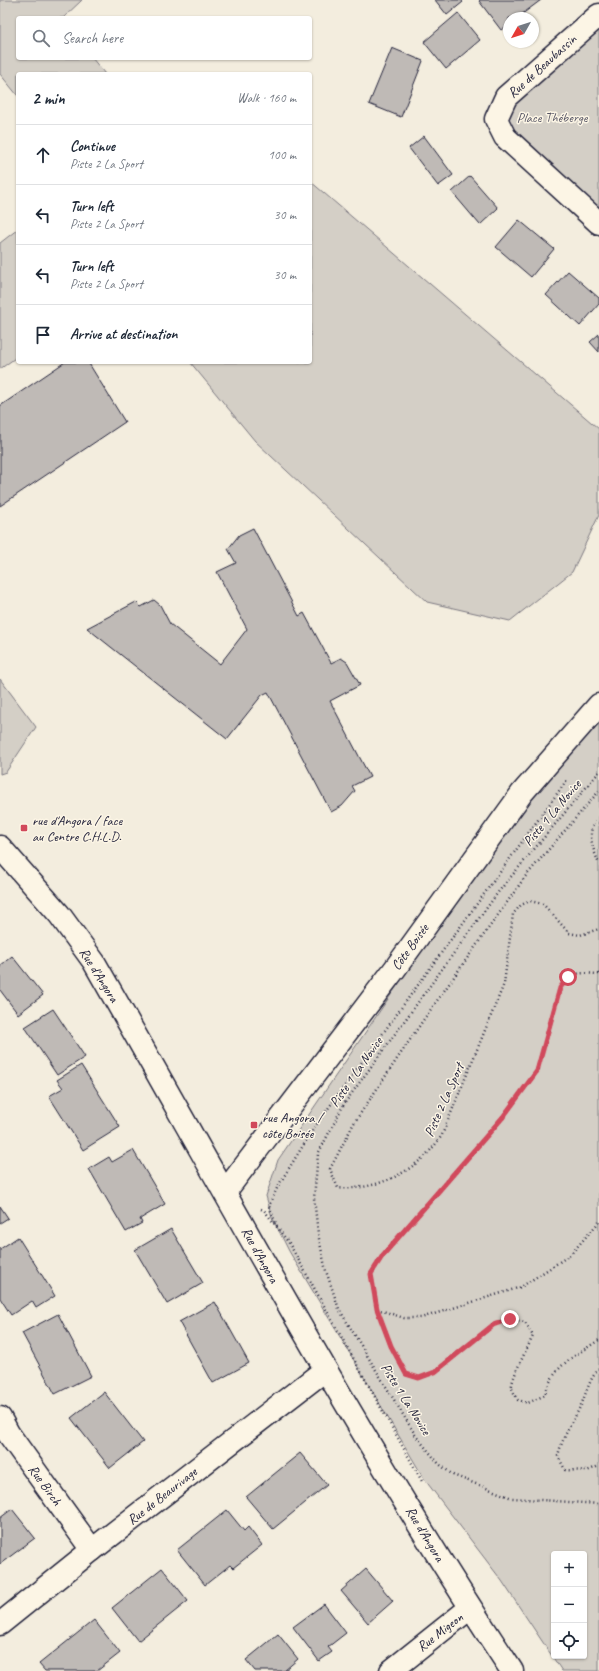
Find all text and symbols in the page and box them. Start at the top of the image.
north arrow [503,12,539,48]
search box [16,16,312,60]
icon: search [30,27,52,49]
text: Search here [62,29,123,48]
street label: Rue de Beaubassin [504,30,580,101]
text: 2 min [32,88,65,109]
text: Walk · 160 m [237,90,296,106]
park label: Place Théberge [517,109,589,126]
text: Continue [70,137,115,156]
icon: ahead [32,144,54,166]
text: 100 m [268,147,296,163]
text: Piste 2 La Sport [70,156,143,172]
text: Turn left [70,197,113,216]
icon: left [32,204,54,226]
text: 30 m [274,207,296,223]
text: Piste 2 La Sport [70,216,143,232]
text: Turn left [70,257,113,276]
icon: left [32,264,54,286]
text: 30 m [274,267,296,283]
text: Piste 2 La Sport [70,276,143,292]
icon: arrive [32,324,54,346]
text: Arrive at destination [70,325,177,344]
street label: Piste 1 La Novice [519,775,586,850]
place label: rue d'Angora / face au Centre C.H.L.D. [32,812,123,845]
marker: rue d'Angora / face au Centre C.H.L.D. [19,823,29,833]
street label: Côte Boisée [388,919,433,973]
street label: Rue d'Angora [76,945,123,1007]
route start [559,968,577,986]
street label: Piste 1 La Novice [326,1033,387,1110]
street label: Piste 2 La Sport [420,1059,469,1139]
place label: rue Angora / côte Boisée [262,1109,326,1142]
marker: rue Angora / côte Boisée [249,1120,259,1130]
street label: Rue d'Angora [238,1224,283,1287]
route end [501,1310,519,1328]
street label: Piste 1 La Novice [377,1360,436,1439]
street label: Rue Birch [25,1461,66,1509]
street label: Rue de Beaurivage [124,1463,201,1528]
street label: Rue d'Angora [402,1503,449,1566]
map controls [551,1551,587,1659]
button: + [551,1551,587,1587]
button: − [551,1587,587,1623]
street label: Rue Migeon [414,1608,467,1655]
button: locate [551,1623,587,1659]

